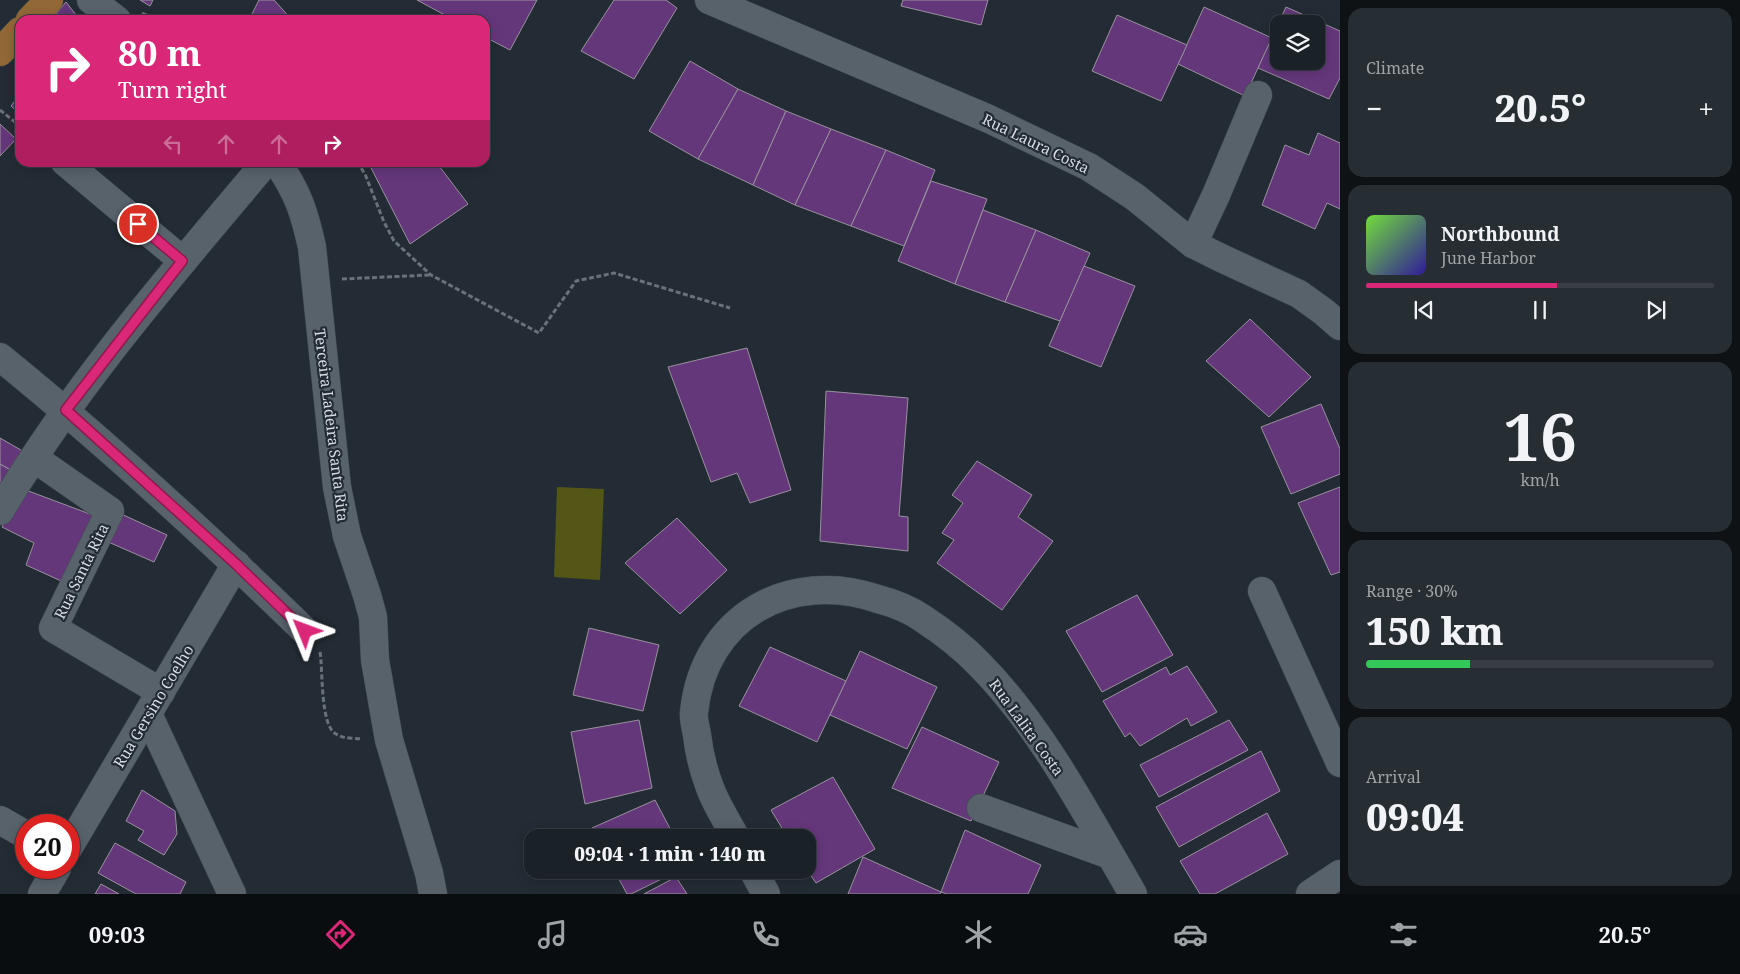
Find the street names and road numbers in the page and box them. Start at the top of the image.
street label: Rua Laura Costa [979,108,1093,178]
street label: Terceira Ladeira Santa Rita [310,327,354,523]
street label: Rua Santa Rita [49,520,113,622]
street label: Rua Gersino Coelho [108,641,198,771]
street label: Rua Lalita Costa [985,675,1069,779]

